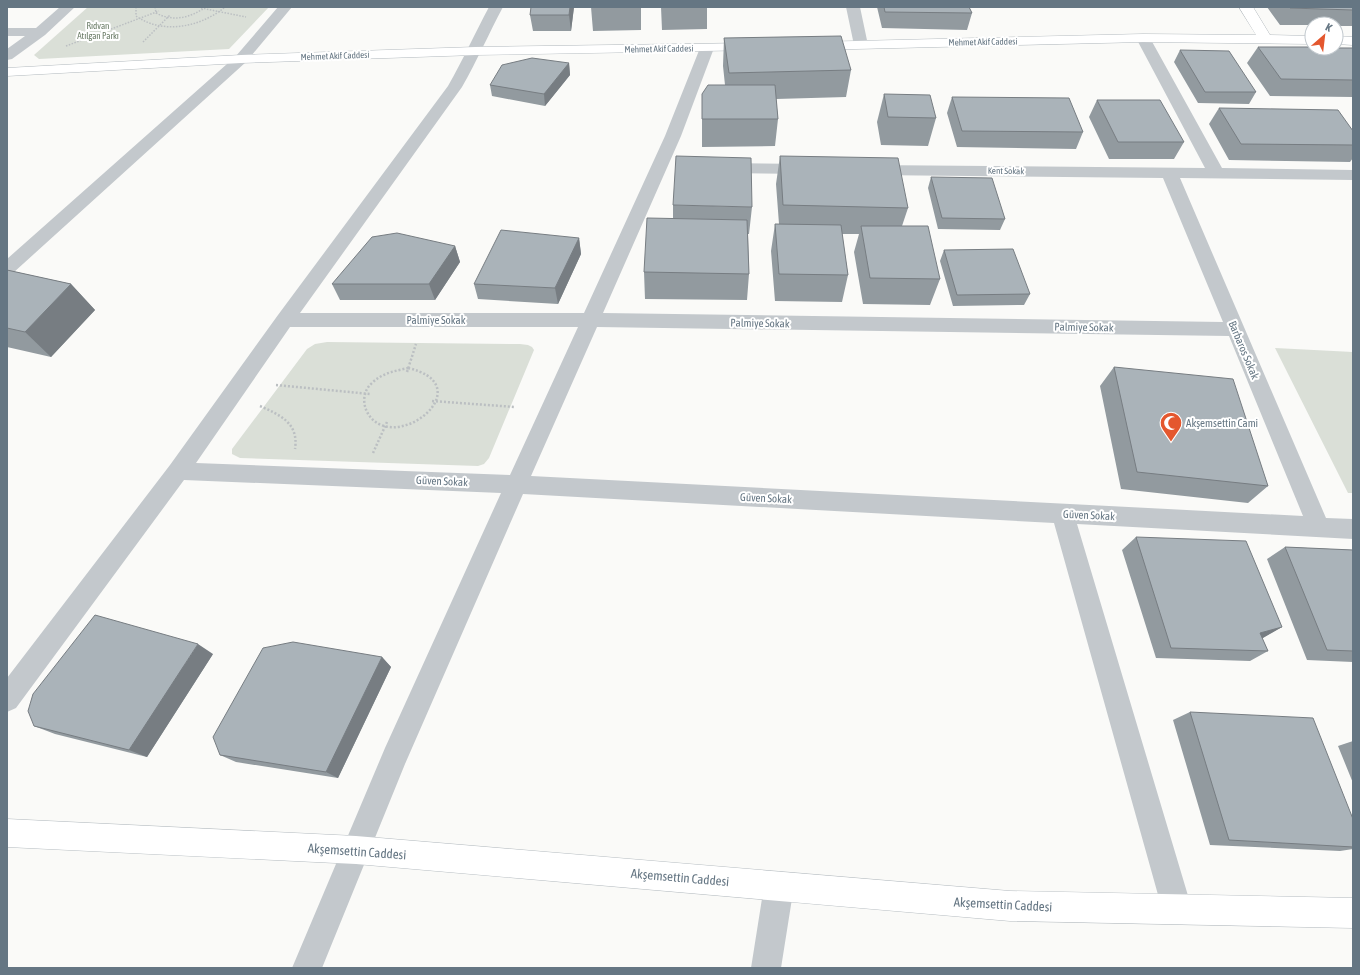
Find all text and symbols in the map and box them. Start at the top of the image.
north arrow [1304,16,1344,56]
park label: Rıdvan Atılgan Parkı [77,21,119,41]
text: K [1323,21,1334,34]
street label: Mehmet Akif Caddesi [948,36,1018,48]
street label: Mehmet Akif Caddesi [624,43,694,55]
street label: Mehmet Akif Caddesi [300,50,370,62]
street label: Kent Sokak [988,166,1024,176]
street label: Palmiye Sokak [406,314,466,326]
street label: Palmiye Sokak [730,316,790,330]
street label: Barbaros Sokak [1226,319,1262,381]
street label: Palmiye Sokak [1054,320,1114,334]
mosque icon: Akşemsettin Cami [1158,410,1184,443]
place label: Akşemsettin Cami [1186,417,1258,429]
street label: Güven Sokak [416,474,468,488]
street label: Güven Sokak [740,491,792,505]
street label: Güven Sokak [1063,508,1115,522]
street label: Akşemsettin Caddesi [307,841,407,862]
street label: Akşemsettin Caddesi [630,866,730,889]
street label: Akşemsettin Caddesi [953,894,1053,915]

